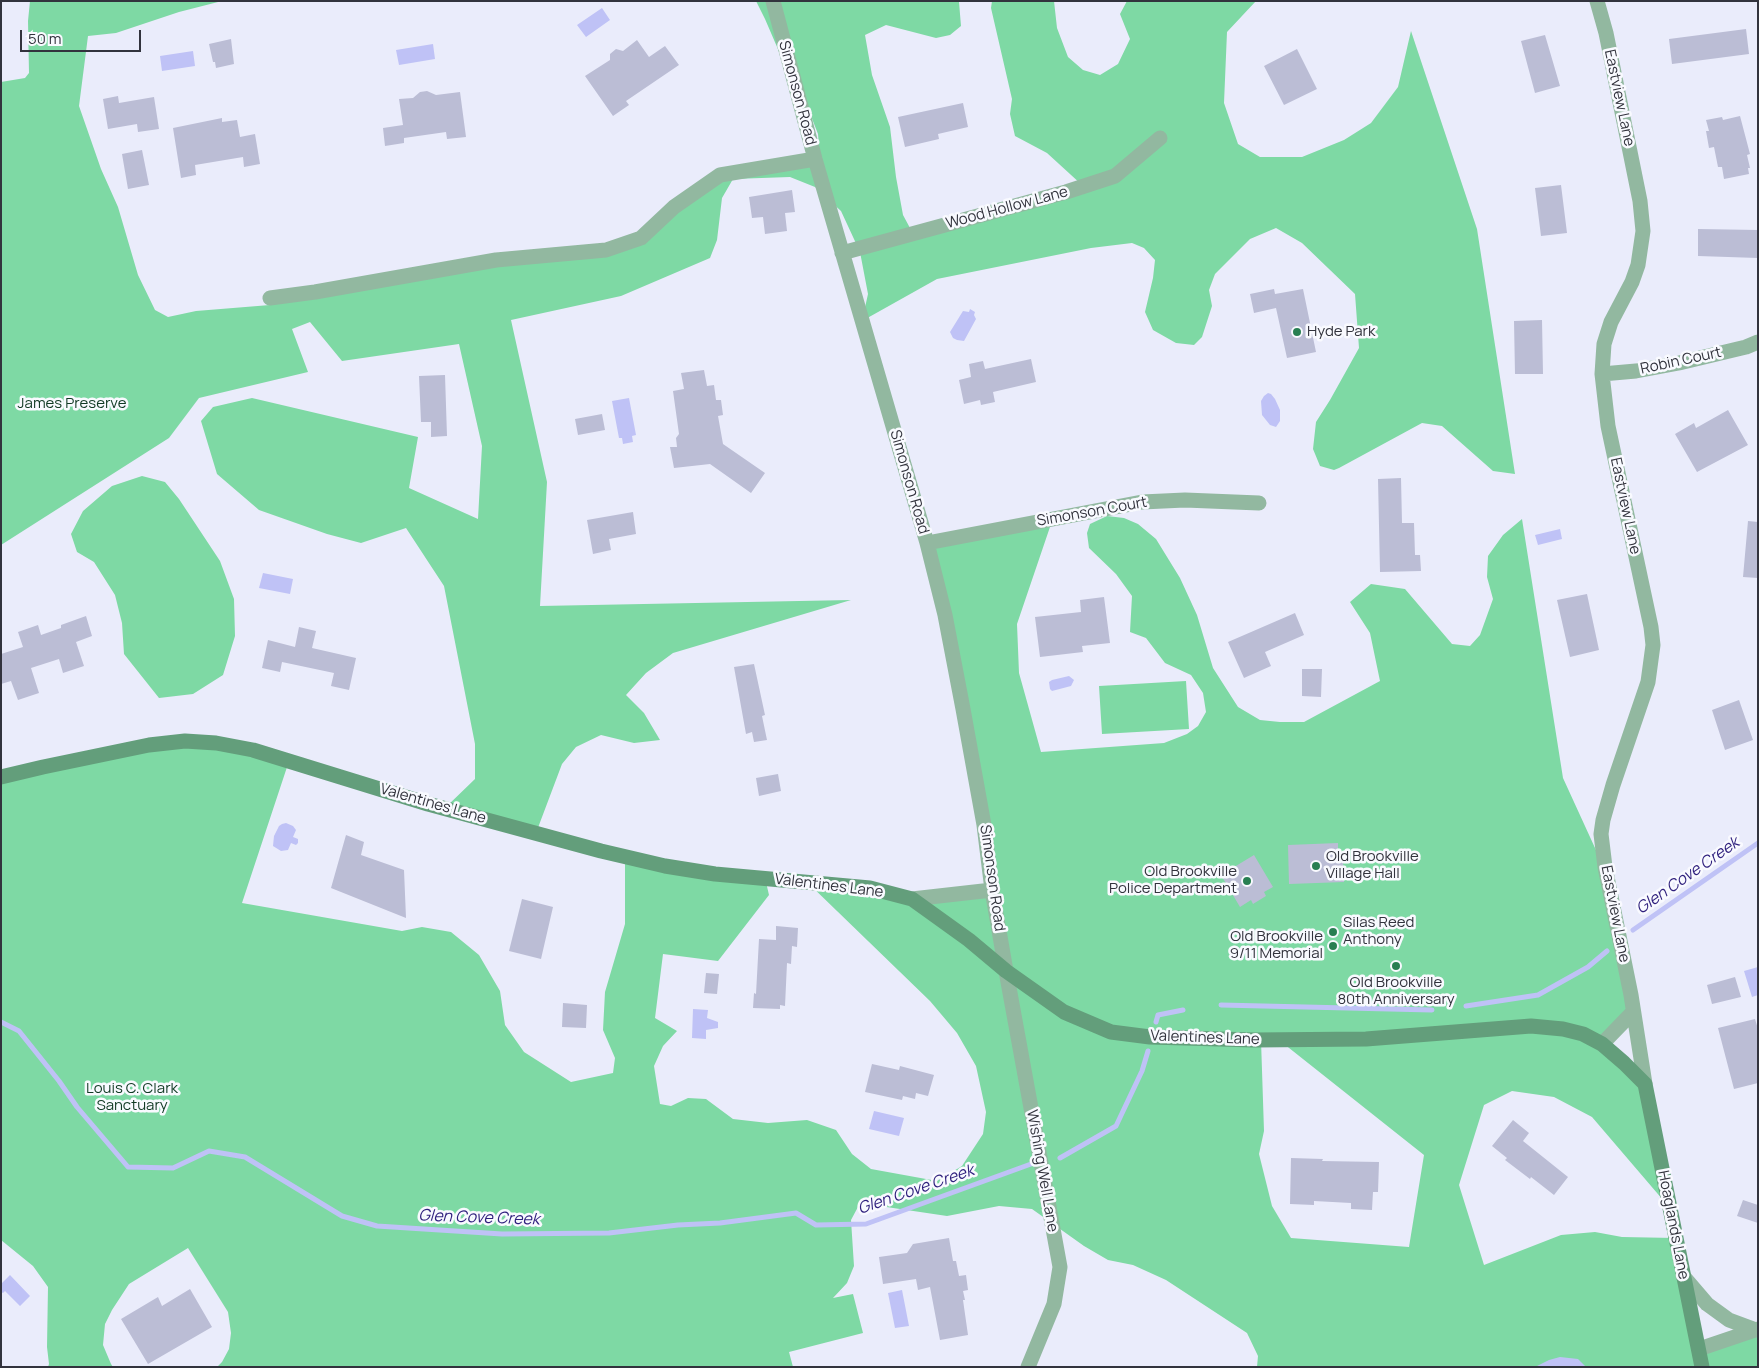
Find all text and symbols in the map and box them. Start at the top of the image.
scale bar [22,20,144,52]
text: 50 m [28,28,62,49]
street label: Simonson Road [774,39,820,147]
street label: Eastview Lane [1600,48,1638,148]
street label: Wood Hollow Lane [944,183,1070,233]
place label: Hyde Park [1307,323,1375,341]
marker: Hyde Park [1291,326,1303,338]
street label: Robin Court [1639,344,1723,378]
park label: James Preserve [18,395,126,413]
street label: Simonson Road [886,428,932,536]
street label: Eastview Lane [1606,456,1644,556]
street label: Simonson Court [1035,493,1149,531]
street label: Valentines Lane [378,780,488,828]
street label: Simonson Road [976,824,1008,932]
water label: Glen Cove Creek [1633,833,1743,919]
place label: Old Brookville Village Hall [1326,848,1419,883]
marker: Old Brookville Village Hall [1310,860,1322,872]
place label: Old Brookville Police Department [1109,863,1237,898]
street label: Eastview Lane [1597,864,1633,964]
street label: Valentines Lane [774,870,884,902]
marker: Old Brookville Police Department [1241,875,1253,887]
place label: Silas Reed Anthony [1343,914,1414,949]
marker: Silas Reed Anthony [1327,926,1339,938]
place label: Old Brookville 9/11 Memorial [1230,928,1323,963]
marker: Old Brookville 9/11 Memorial [1327,940,1339,952]
marker: Old Brookville 80th Anniversary [1390,960,1402,972]
place label: Old Brookville 80th Anniversary [1337,974,1455,1009]
street label: Valentines Lane [1150,1027,1260,1049]
park label: Louis C. Clark Sanctuary [86,1080,178,1115]
street label: Wishing Well Lane [1022,1108,1062,1234]
water label: Glen Cove Creek [855,1161,977,1219]
street label: Hoaglands Lane [1654,1169,1692,1281]
water label: Glen Cove Creek [418,1206,540,1230]

